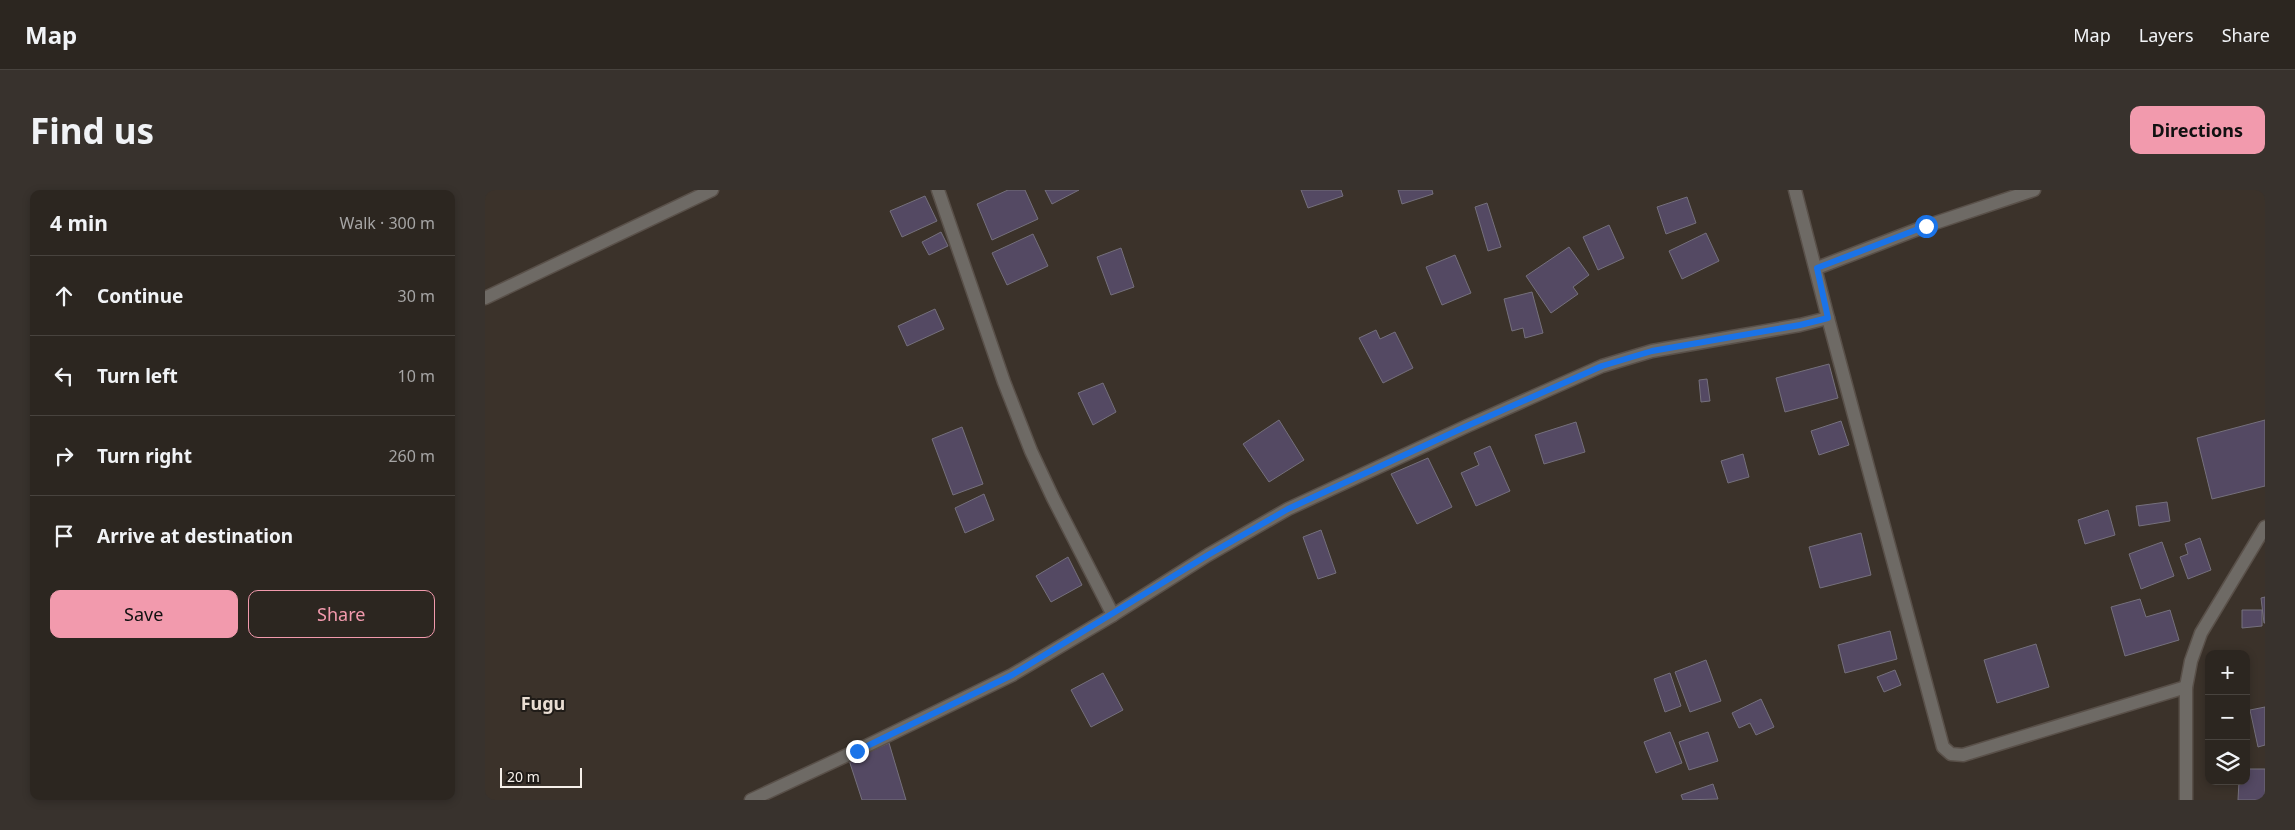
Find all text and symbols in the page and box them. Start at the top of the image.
text: Map [25,18,77,51]
text: Map [2073,23,2111,47]
text: Layers [2139,23,2194,47]
text: Share [2222,23,2270,47]
button: Directions [2130,106,2265,154]
text: Find us [30,107,154,154]
text: 4 min [50,209,108,237]
text: Walk · 300 m [340,212,435,234]
route start [1915,215,1938,238]
icon: ahead [50,282,78,310]
text: Continue [97,283,183,309]
text: 30 m [398,285,435,307]
icon: left [50,362,78,390]
text: Turn left [97,363,178,389]
text: 10 m [398,365,435,387]
icon: right [50,442,78,470]
text: Turn right [97,443,192,469]
text: 260 m [388,445,435,467]
icon: arrive [50,522,78,550]
text: Arrive at destination [97,523,293,549]
button: Save [50,590,238,638]
button: Share [248,590,435,638]
map controls [2205,650,2250,785]
button: + [2205,650,2250,695]
district label: Fugu [521,691,565,715]
button: − [2205,695,2250,740]
route end [846,740,869,763]
button: layers [2205,740,2250,785]
scale bar [500,765,583,788]
text: 20 m [507,767,540,786]

